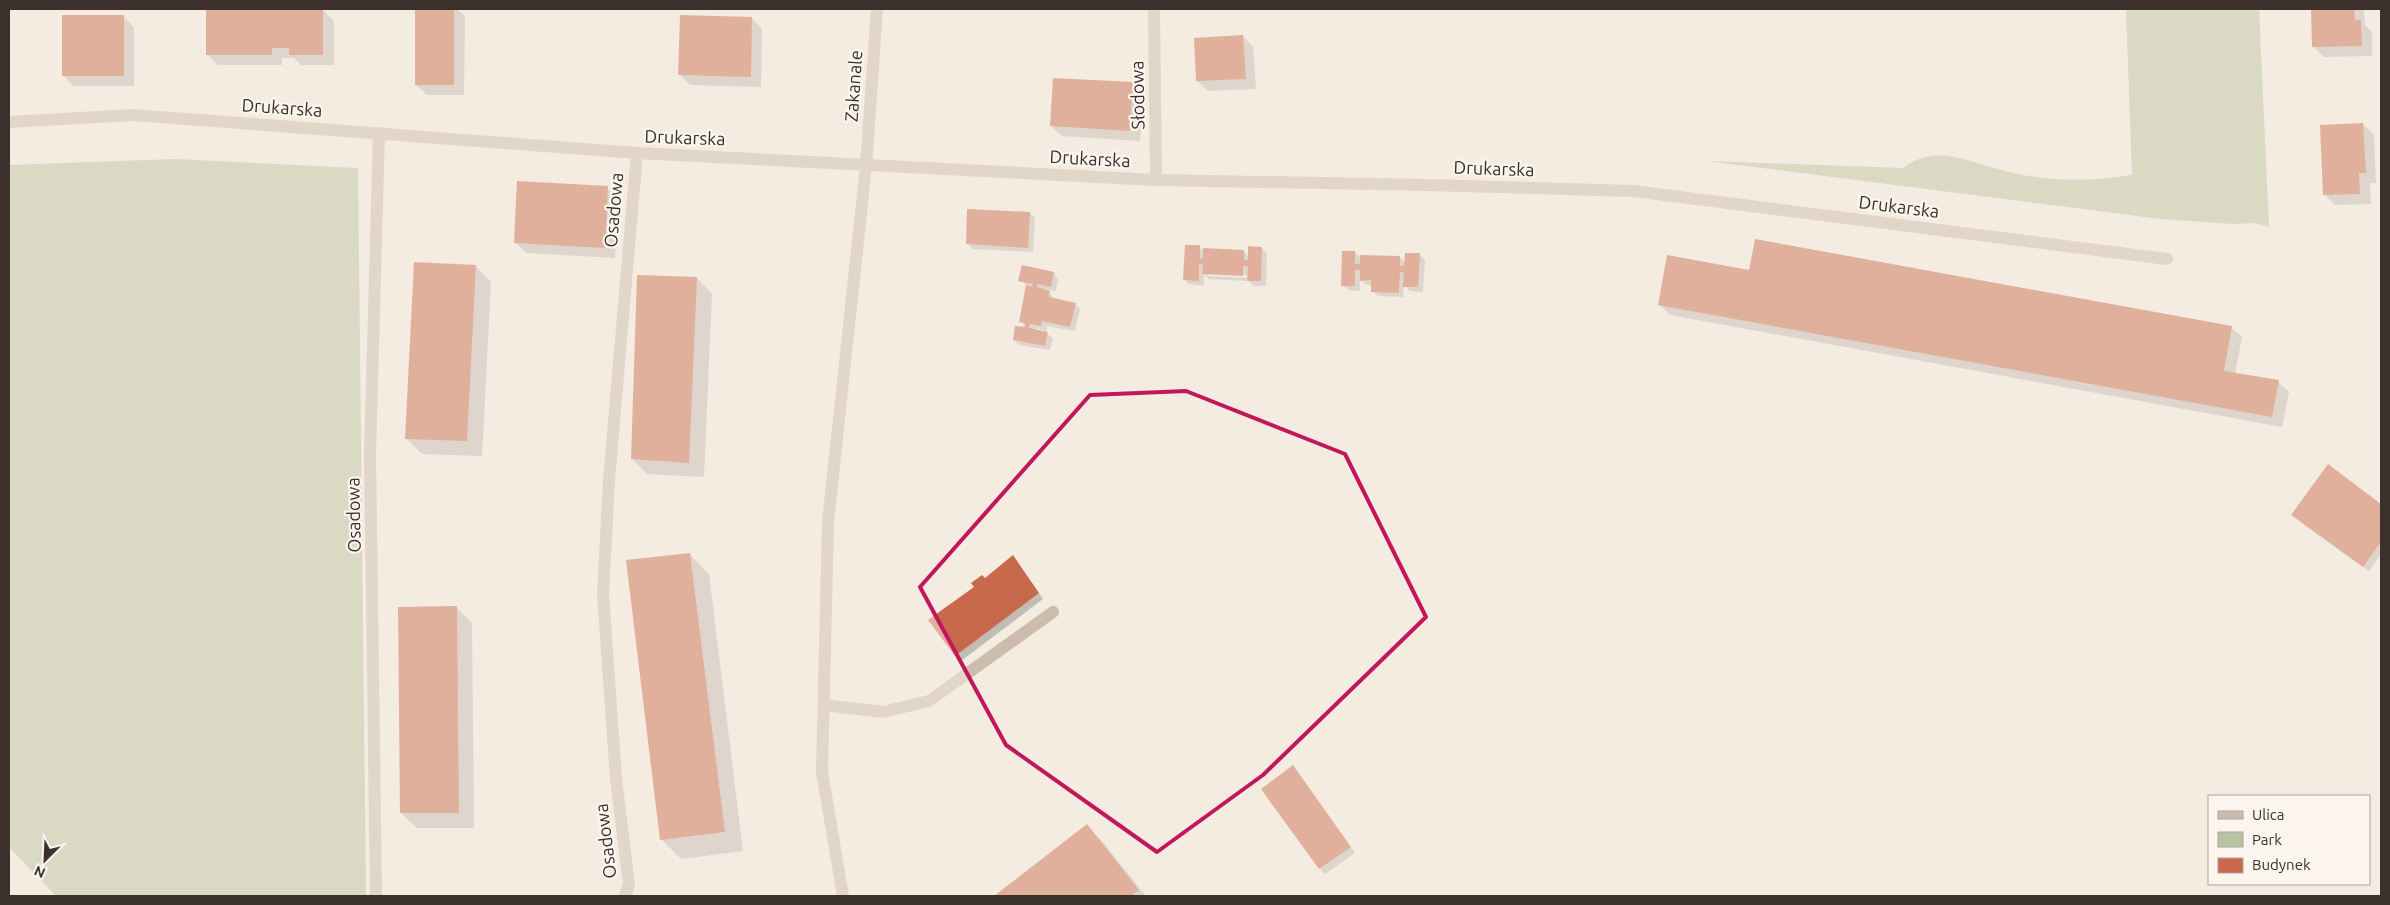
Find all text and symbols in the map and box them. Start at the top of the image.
street label: Zakanale [841,49,865,123]
street label: Słodowa [1126,60,1148,130]
street label: Drukarska [241,94,323,120]
street label: Drukarska [644,126,726,148]
street label: Drukarska [1049,146,1131,170]
street label: Drukarska [1453,157,1535,179]
street label: Osadowa [600,172,626,248]
street label: Drukarska [1858,191,1941,221]
street label: Osadowa [342,477,364,553]
legend [2208,795,2370,885]
street label: Osadowa [590,803,620,880]
text: Ulica [2252,806,2284,823]
text: Park [2252,831,2282,848]
north arrow [20,835,70,885]
text: Budynek [2252,856,2311,873]
text: N [32,862,48,881]

